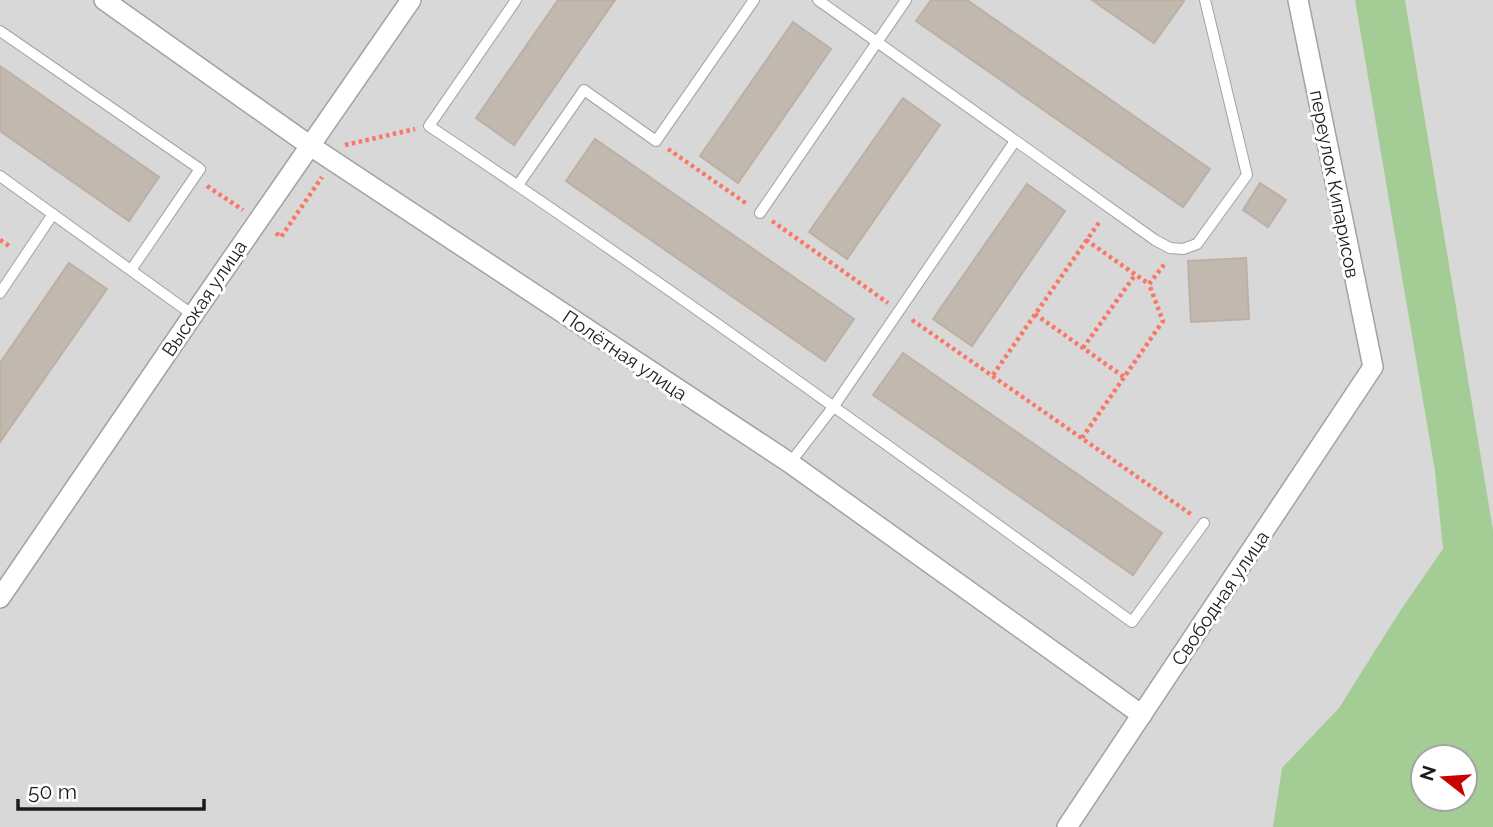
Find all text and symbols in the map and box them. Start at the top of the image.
street label: переулок Кипарисов [1306,88,1364,280]
street label: Высокая улица [157,236,251,360]
street label: Полётная улица [559,305,691,405]
street label: Свободная улица [1167,526,1273,670]
north arrow [1409,743,1479,813]
text: N [1415,763,1440,783]
scale bar [18,768,203,812]
text: 50 m [28,779,77,804]

